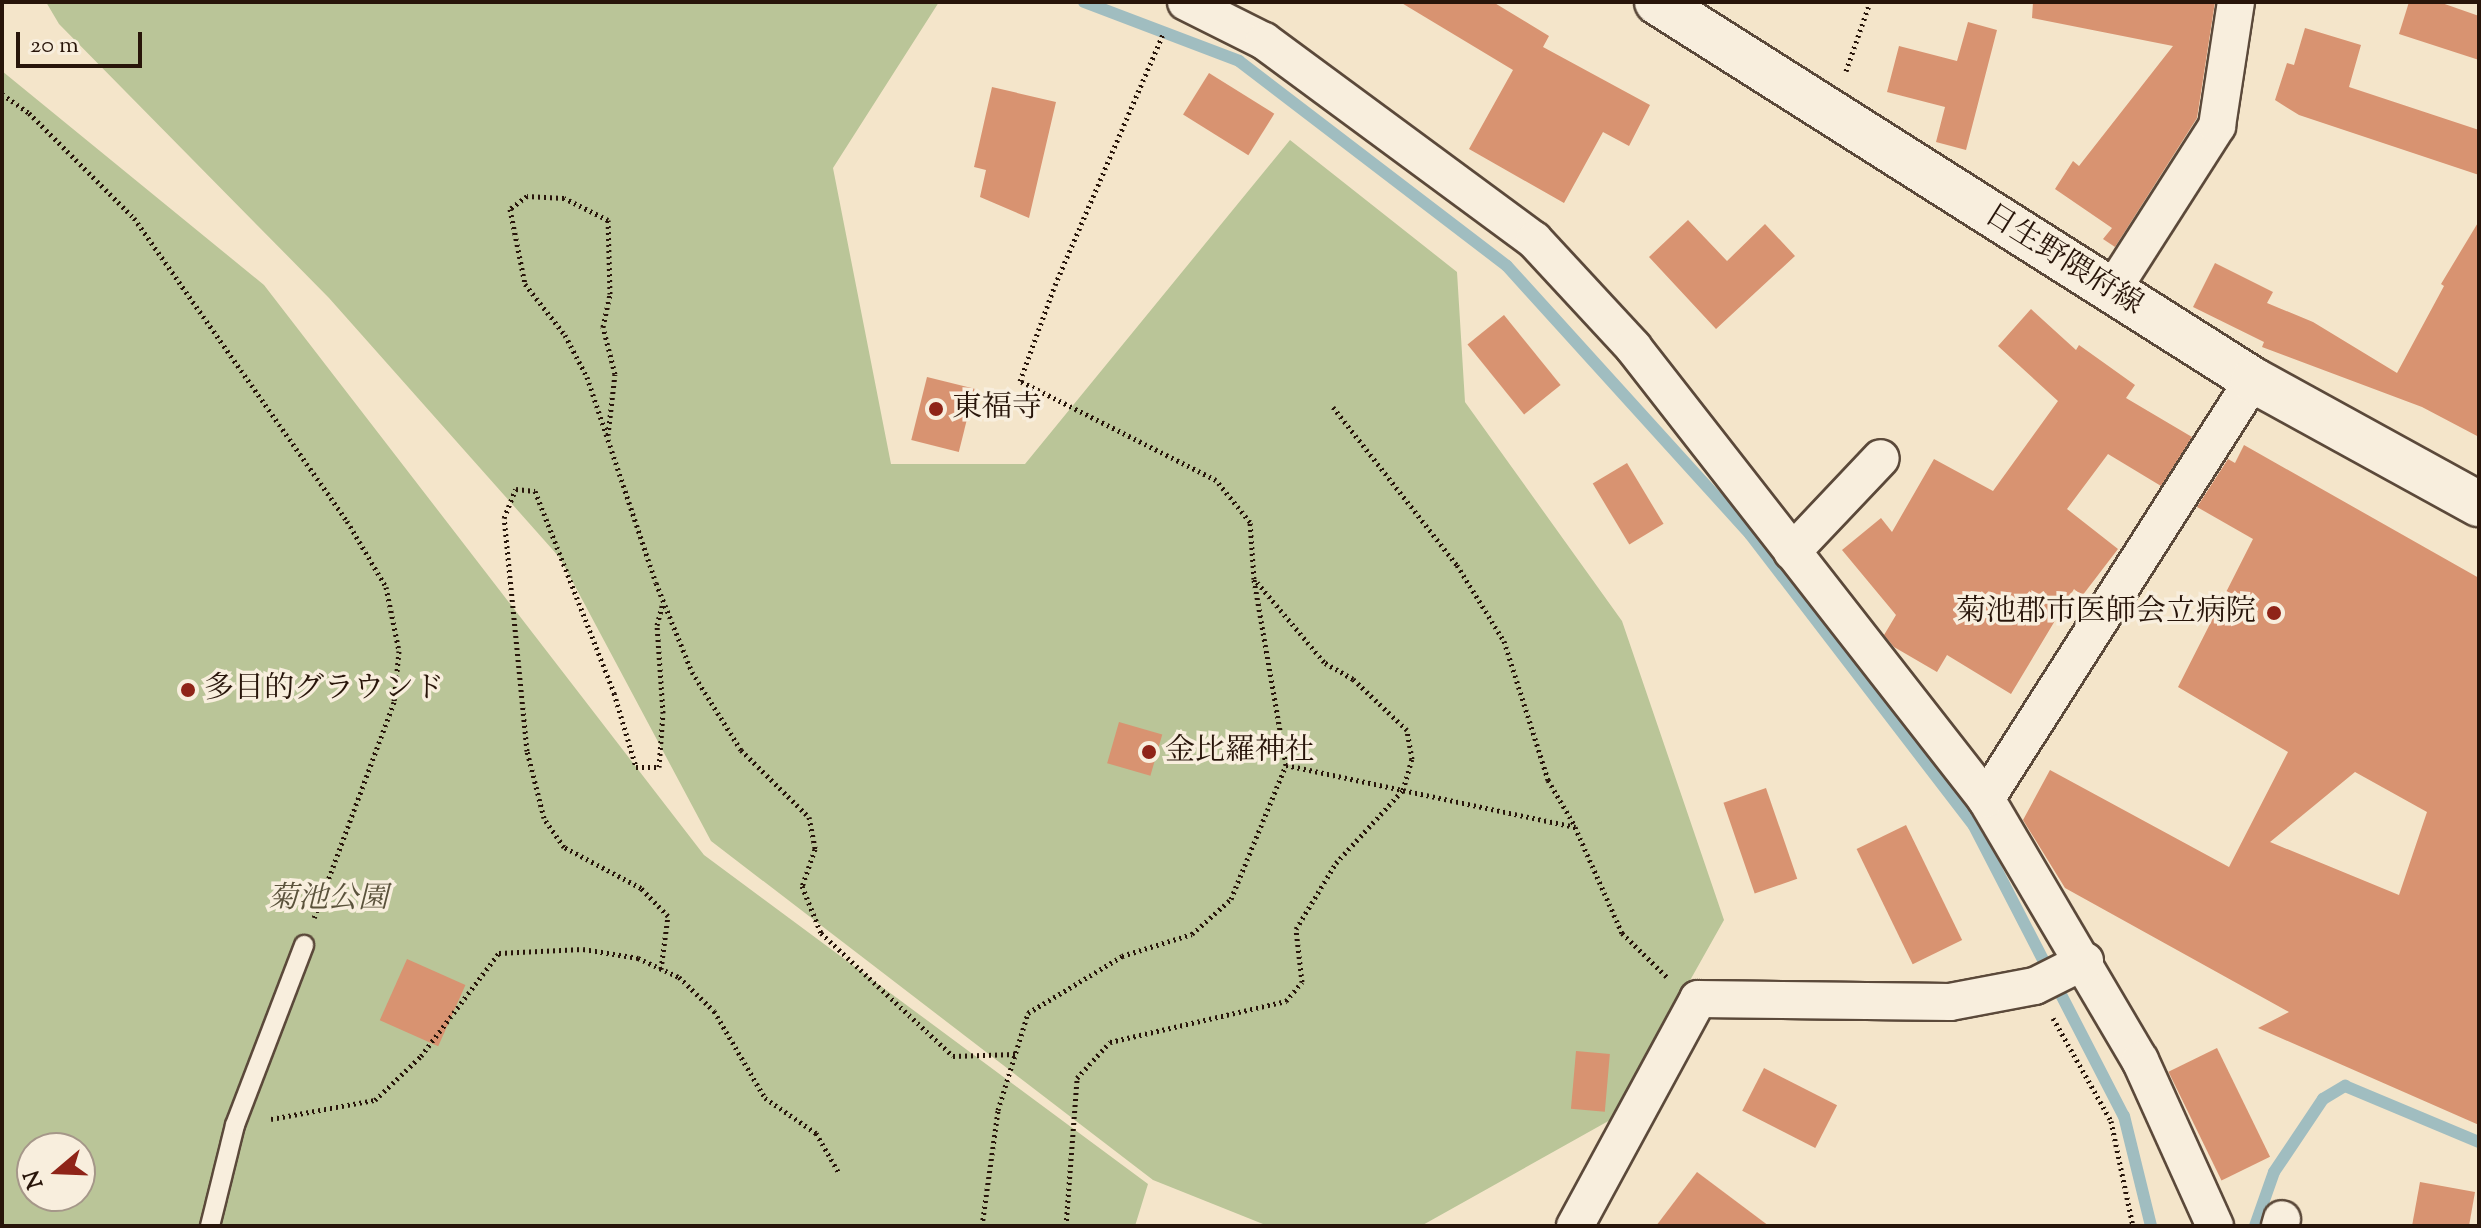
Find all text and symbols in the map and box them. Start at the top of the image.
scale bar [20,16,146,66]
text: 20 m [30,29,79,63]
street label: 日生野隈府線 [1977,198,2149,324]
place label: 東福寺 [952,391,1042,427]
marker: 東福寺 [927,400,945,418]
place label: 菊池郡市医師会立病院 [1956,595,2256,631]
marker: 菊池郡市医師会立病院 [2263,602,2285,624]
place label: 多目的グラウンド [204,672,444,708]
marker: 多目的グラウンド [179,681,197,699]
place label: 金比羅神社 [1165,734,1315,770]
marker: 金比羅神社 [1140,743,1158,761]
park label: 菊池公園 [268,882,388,918]
north arrow [16,1132,96,1212]
text: N [17,1166,53,1193]

